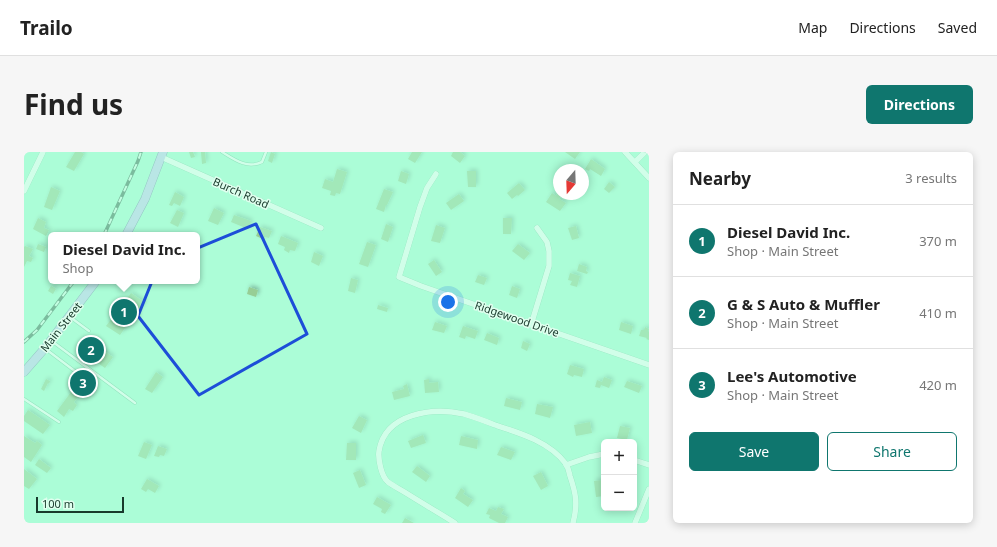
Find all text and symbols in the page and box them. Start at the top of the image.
text: Trailo [20,15,73,41]
text: Map [798,18,827,37]
text: Directions [849,18,916,37]
text: Saved [938,18,977,37]
text: Find us [24,85,123,123]
button: Directions [866,85,973,124]
north arrow [553,164,589,200]
text: Nearby [689,167,751,190]
text: 3 results [905,169,957,187]
street label: Burch Road [211,174,272,212]
text: Diesel David Inc. [727,222,850,242]
popup [48,232,200,284]
text: 1 [698,232,706,250]
text: 370 m [919,232,957,250]
text: Diesel David Inc. [62,239,186,259]
text: Shop · Main Street [727,242,838,260]
text: Shop [62,259,93,277]
your location [438,292,458,312]
text: G & S Auto & Muffler [727,294,880,314]
pin: 1 [111,297,137,327]
street label: Ridgewood Drive [473,297,561,340]
street label: Main Street [36,299,85,355]
text: 2 [698,304,706,322]
text: 410 m [919,304,957,322]
text: Shop · Main Street [727,314,838,332]
pin: 2 [78,335,104,365]
text: Lee's Automotive [727,366,857,386]
pin: 3 [70,368,96,398]
text: 3 [698,376,706,394]
text: 420 m [919,376,957,394]
text: Shop · Main Street [727,386,838,404]
button: Save [689,432,819,471]
button: Share [827,432,957,471]
map controls [601,439,637,511]
button: + [601,439,637,475]
button: − [601,475,637,511]
scale bar [36,495,124,514]
text: 100 m [42,496,74,511]

